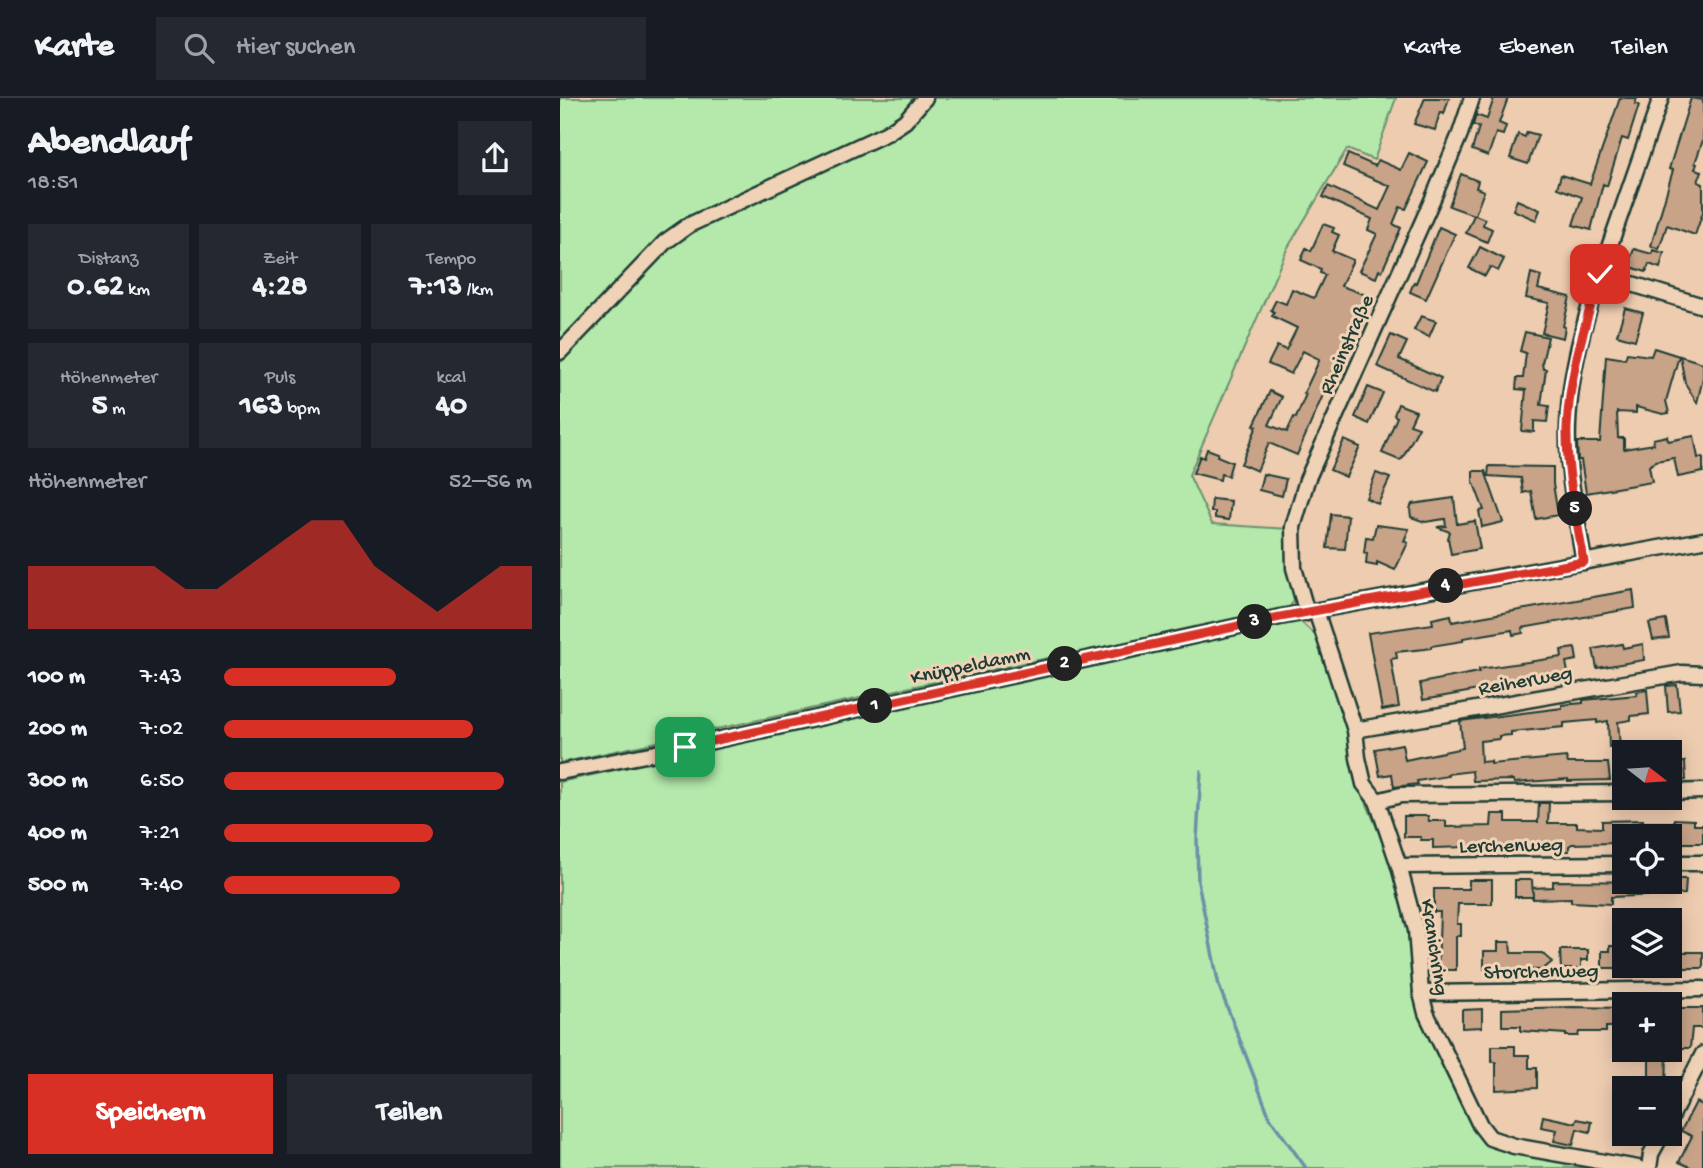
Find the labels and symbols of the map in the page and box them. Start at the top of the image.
pin [1570,244,1630,304]
street label: Rheinstraße [1315,291,1382,399]
pin: 5 [1558,492,1592,526]
pin: 4 [1428,568,1463,603]
pin: 3 [1238,604,1272,640]
street label: Knüppeldamm [909,643,1033,692]
pin: 2 [1048,646,1082,682]
street label: Reiherweg [1477,662,1575,703]
pin: 1 [858,688,892,724]
pin [655,717,715,777]
north arrow [1612,740,1682,810]
street label: Lerchenweg [1459,834,1563,861]
street label: Kranichring [1413,897,1453,998]
street label: Storchenweg [1483,960,1599,987]

